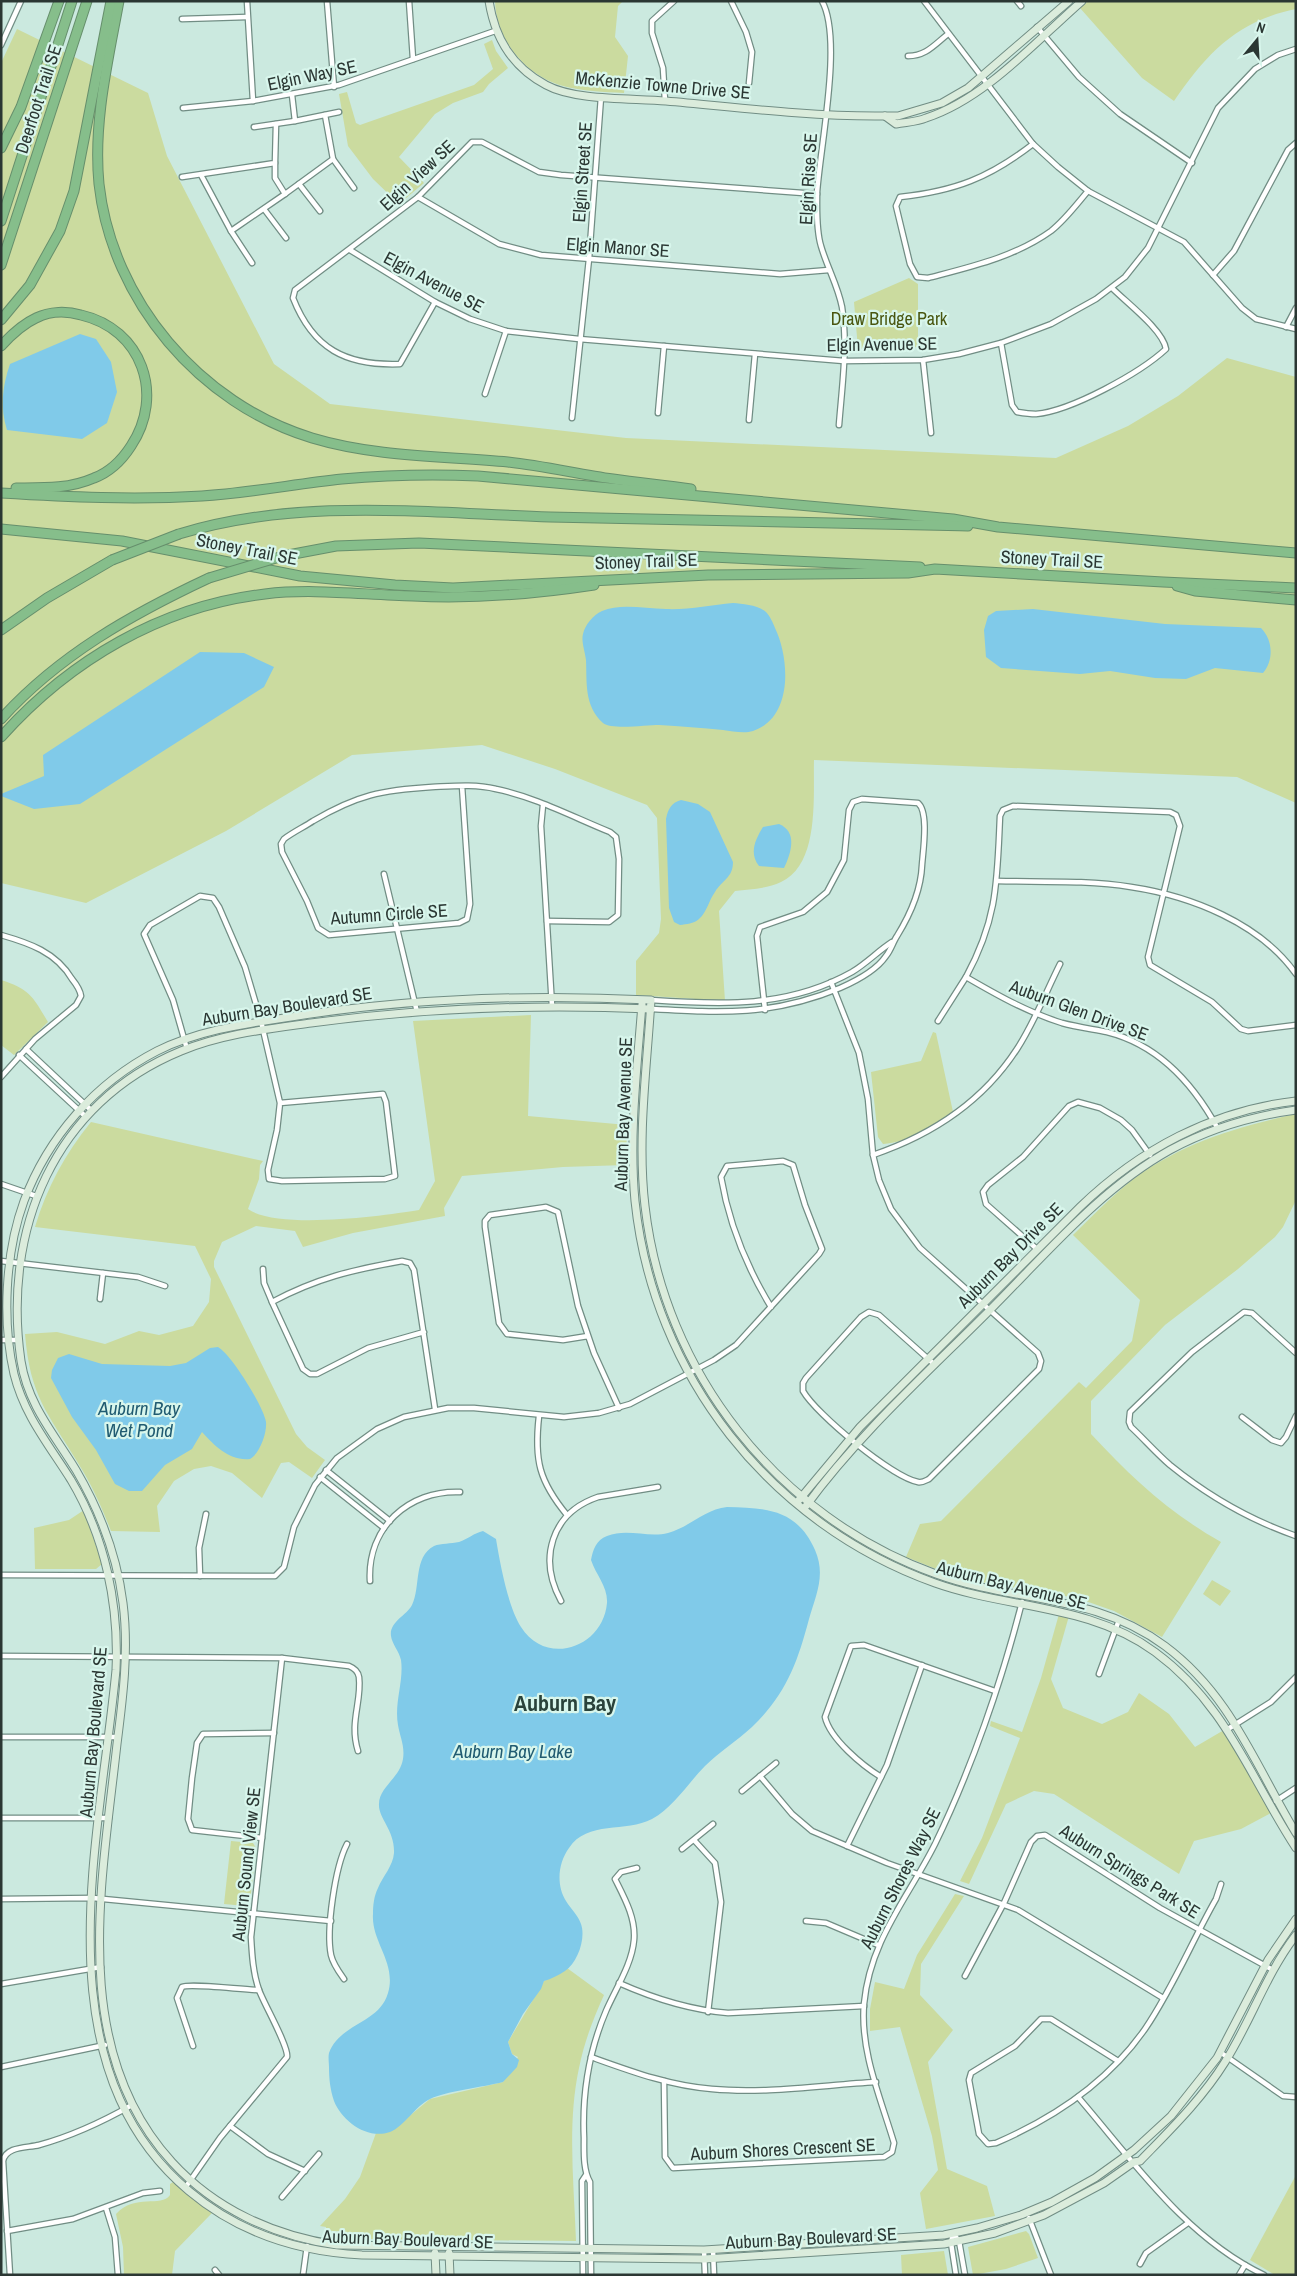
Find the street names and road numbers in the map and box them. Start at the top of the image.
street label: Deerfoot Trail SE [9,41,67,157]
street label: Elgin Way SE [265,53,359,97]
street label: McKenzie Towne Drive SE [575,65,751,105]
street label: Elgin Street SE [566,121,598,223]
street label: Elgin Rise SE [793,132,823,226]
street label: Elgin View SE [374,134,460,216]
street label: Elgin Manor SE [566,231,670,263]
street label: Elgin Avenue SE [379,245,489,319]
street label: Elgin Avenue SE [827,331,937,357]
street label: Stoney Trail SE [194,527,300,571]
street label: Stoney Trail SE [1000,544,1104,574]
street label: Stoney Trail SE [594,547,698,575]
street label: Autumn Circle SE [329,897,448,931]
street label: Auburn Glen Drive SE [1005,973,1152,1047]
street label: Auburn Bay Boulevard SE [199,980,374,1032]
street label: Auburn Bay Avenue SE [608,1037,638,1192]
street label: Auburn Bay Drive SE [951,1197,1068,1314]
street label: Auburn Bay Avenue SE [933,1554,1090,1616]
street label: Auburn Bay Boulevard SE [73,1645,113,1820]
street label: Auburn Sound View SE [225,1786,267,1943]
street label: Auburn Shores Way SE [853,1803,946,1954]
street label: Auburn Springs Park SE [1054,1817,1205,1924]
street label: Auburn Shores Crescent SE [689,2132,876,2166]
street label: Auburn Bay Boulevard SE [724,2221,897,2255]
street label: Auburn Bay Boulevard SE [321,2223,494,2254]

